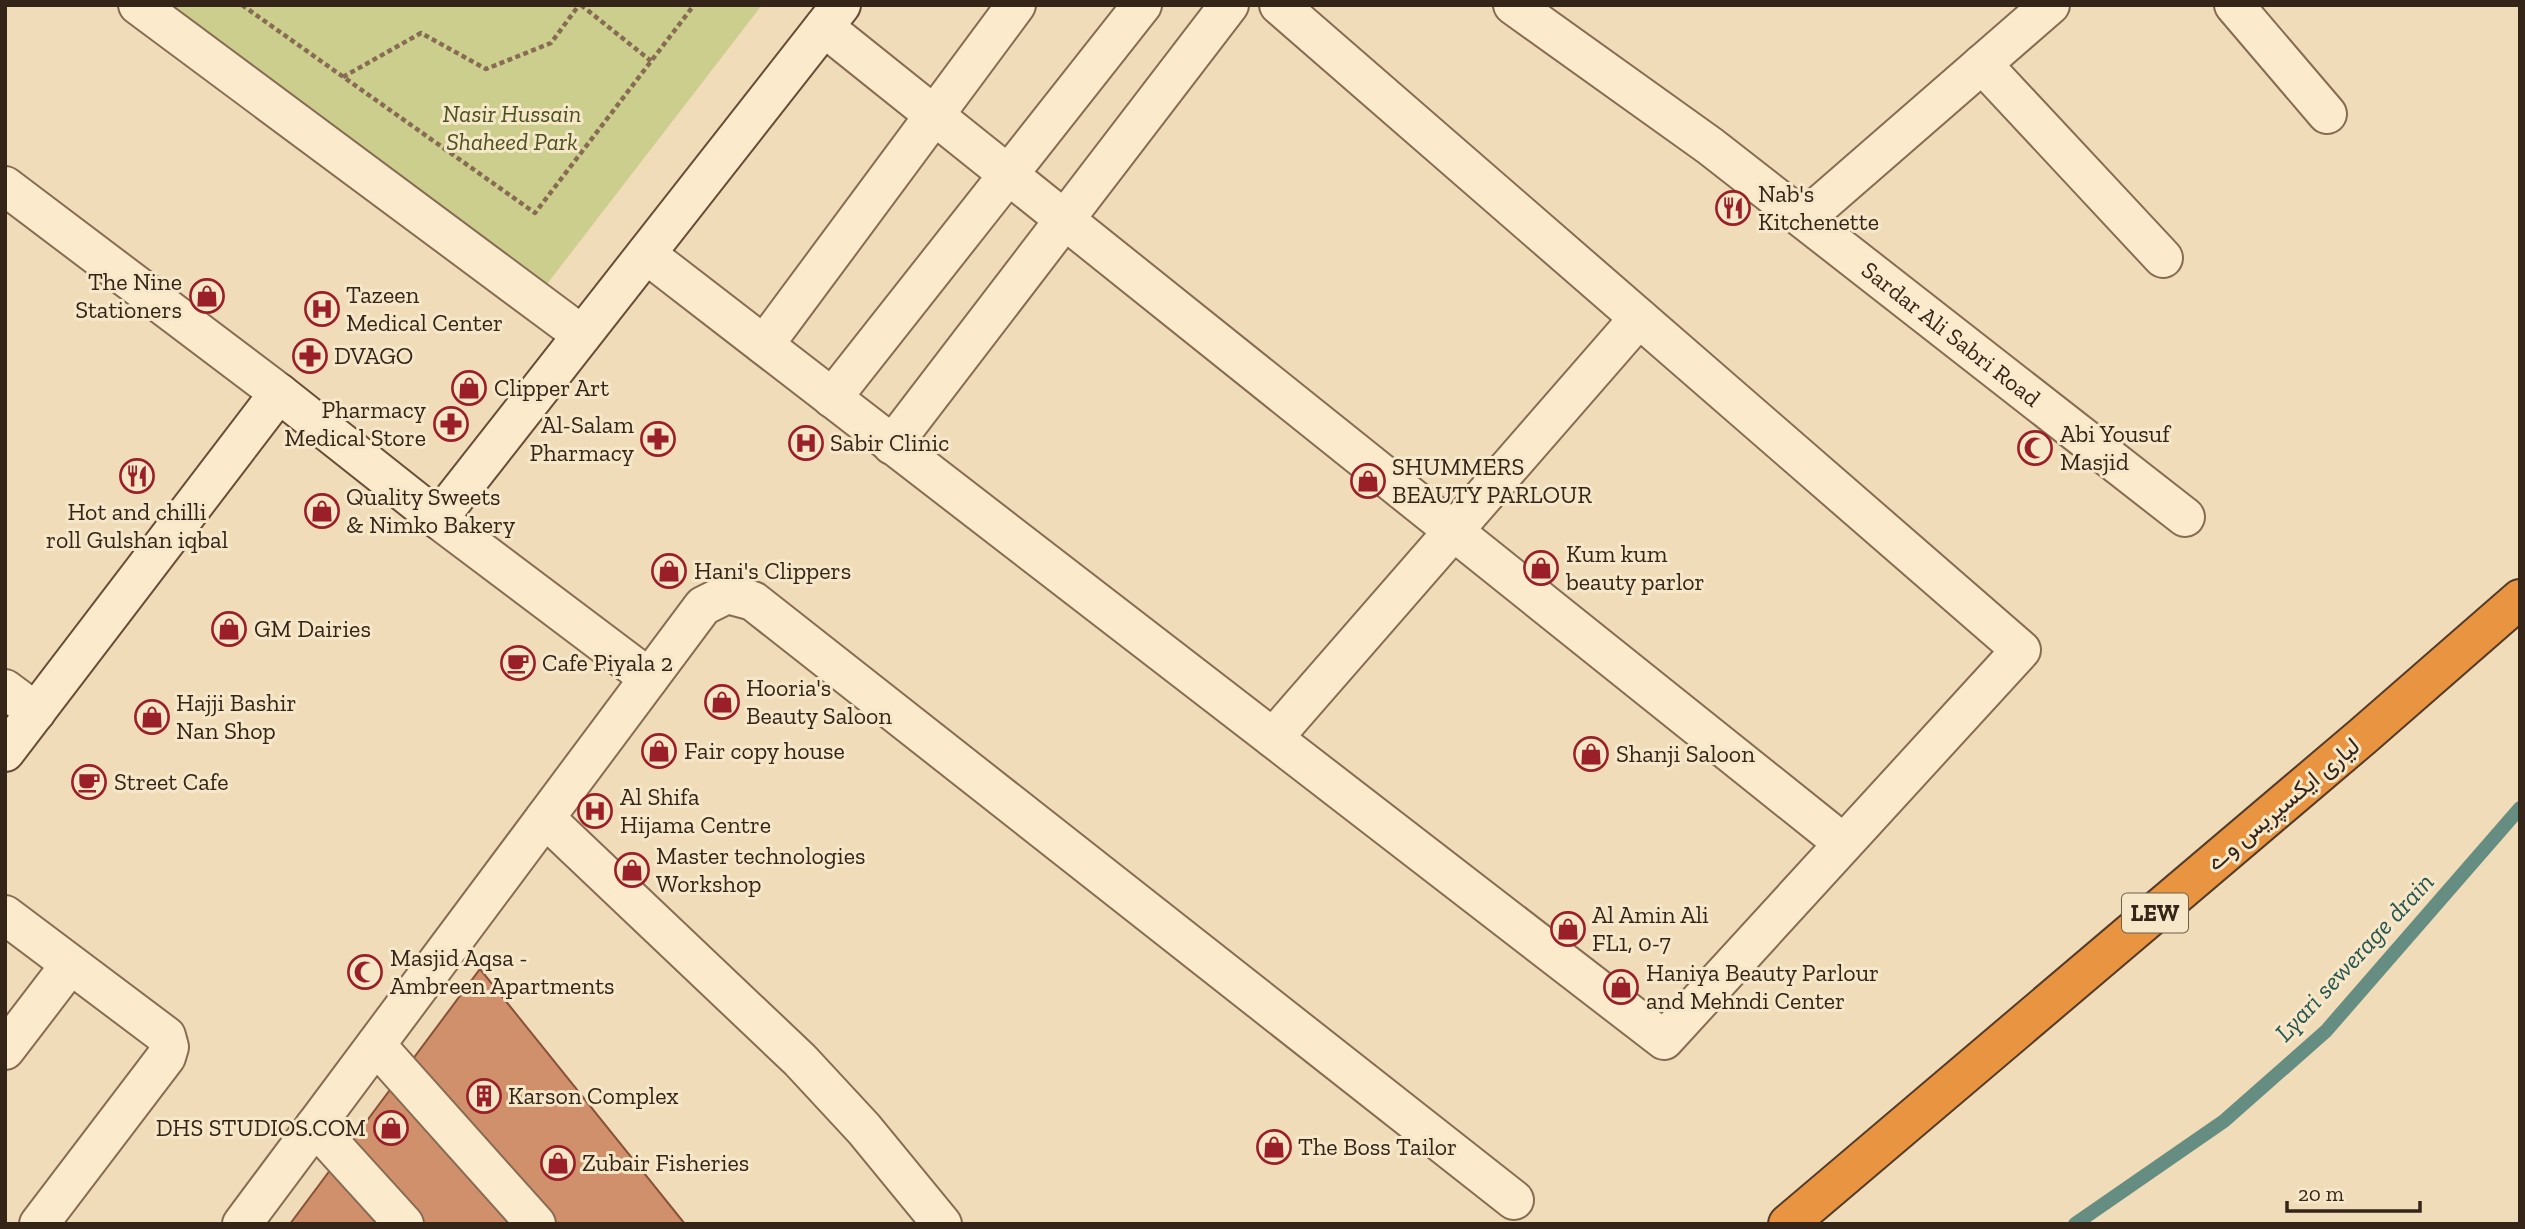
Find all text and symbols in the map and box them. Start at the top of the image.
park label: Nasir Hussain Shaheed Park [443,99,581,156]
place label: Nab's Kitchenette [1758,179,1879,236]
restaurant icon: Nab's Kitchenette [1714,189,1752,227]
street label: Sardar Ali Sabri Road [1856,255,2046,413]
place label: The Nine Stationers [75,267,182,324]
shop icon: The Nine Stationers [188,277,226,315]
place label: Tazeen Medical Center [346,280,503,337]
hospital icon: Tazeen Medical Center [303,290,341,328]
pharmacy icon: DVAGO [291,337,329,375]
place label: DVAGO [334,341,413,370]
shop icon: Clipper Art [450,369,488,407]
place label: Clipper Art [494,373,609,402]
place label: Pharmacy Medical Store [284,395,427,452]
pharmacy icon: Pharmacy Medical Store [432,405,470,443]
place label: Al-Salam Pharmacy [529,410,635,467]
place label: Abi Yousuf Masjid [2060,419,2172,476]
pharmacy icon: Al-Salam Pharmacy [639,420,677,458]
hospital icon: Sabir Clinic [787,424,825,462]
place label: Sabir Clinic [830,428,949,457]
mosque icon: Abi Yousuf Masjid [2016,429,2054,467]
place label: SHUMMERS BEAUTY PARLOUR [1392,452,1592,509]
restaurant icon: Hot and chilli roll Gulshan iqbal [118,457,156,495]
shop icon: SHUMMERS BEAUTY PARLOUR [1349,462,1387,500]
place label: Quality Sweets & Nimko Bakery [346,482,516,539]
shop icon: Quality Sweets & Nimko Bakery [303,492,341,530]
place label: Hot and chilli roll Gulshan iqbal [46,497,228,554]
place label: Kum kum beauty parlor [1565,539,1705,596]
shop icon: Kum kum beauty parlor [1522,549,1560,587]
shop icon: Hani's Clippers [650,552,688,590]
place label: Hani's Clippers [694,556,851,585]
shop icon: GM Dairies [210,610,248,648]
place label: GM Dairies [254,614,371,643]
cafe icon: Cafe Piyala 2 [499,644,537,682]
place label: Cafe Piyala 2 [542,648,673,677]
place label: Hooria's Beauty Saloon [746,673,892,730]
shop icon: Hooria's Beauty Saloon [703,683,741,721]
place label: Hajji Bashir Nan Shop [176,688,297,745]
shop icon: Hajji Bashir Nan Shop [133,698,171,736]
street label: لیاری ایکسپریس وے [2200,731,2367,878]
shop icon: Fair copy house [640,732,678,770]
shop icon: Shanji Saloon [1572,735,1610,773]
place label: Fair copy house [684,736,845,765]
place label: Shanji Saloon [1616,739,1755,768]
cafe icon: Street Cafe [70,763,108,801]
place label: Street Cafe [114,767,229,796]
place label: Al Shifa Hijama Centre [620,782,771,839]
hospital icon: Al Shifa Hijama Centre [576,792,614,830]
place label: Master technologies Workshop [656,841,866,898]
shop icon: Master technologies Workshop [613,851,651,889]
water label: Lyari sewerage drain [2268,866,2440,1048]
road number: LEW [2122,893,2188,932]
place label: Al Amin Ali FL1, 0-7 [1592,900,1709,957]
shop icon: Al Amin Ali FL1, 0-7 [1549,910,1587,948]
place label: Masjid Aqsa - Ambreen Apartments [390,943,615,1000]
mosque icon: Masjid Aqsa - Ambreen Apartments [346,953,384,991]
place label: Haniya Beauty Parlour and Mehndi Center [1646,958,1879,1015]
shop icon: Haniya Beauty Parlour and Mehndi Center [1602,968,1640,1006]
building icon: Karson Complex [465,1077,503,1115]
place label: Karson Complex [508,1081,679,1110]
shop icon: DHS STUDIOS.COM [372,1109,410,1147]
place label: DHS STUDIOS.COM [156,1113,366,1142]
shop icon: The Boss Tailor [1255,1128,1293,1166]
place label: The Boss Tailor [1298,1132,1457,1161]
shop icon: Zubair Fisheries [539,1144,577,1182]
place label: Zubair Fisheries [582,1148,749,1177]
scale bar [2287,1170,2420,1214]
text: 20 m [2298,1181,2344,1206]

